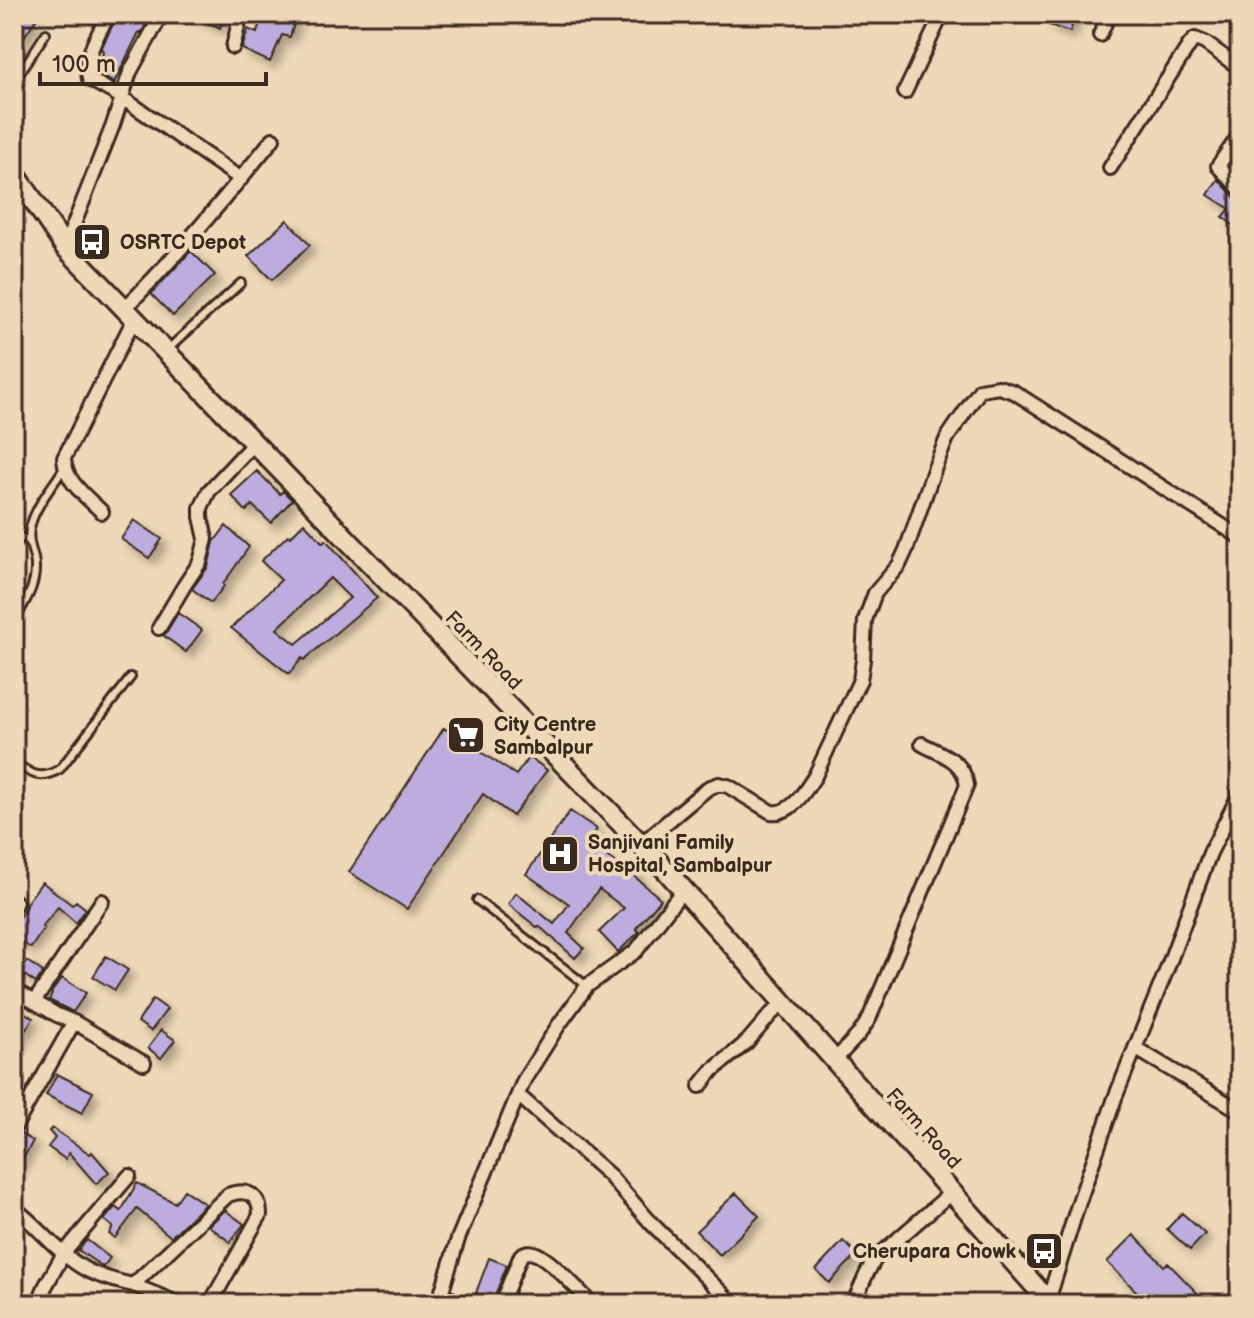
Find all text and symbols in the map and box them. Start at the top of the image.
scale bar [40,36,266,86]
text: 100 m [52,50,116,79]
bus stop icon: OSRTC Depot [71,221,113,263]
place label: OSRTC Depot [120,231,246,255]
street label: Farm Road [440,606,527,695]
place label: City Centre Sambalpur [494,713,596,760]
supermarket icon: City Centre Sambalpur [445,714,487,756]
place label: Sanjivani Family Hospital, Sambalpur [588,831,773,878]
hospital icon: Sanjivani Family Hospital, Sambalpur [539,833,581,875]
street label: Farm Road [881,1083,966,1174]
bus stop icon: Cherupara Chowk [1023,1230,1065,1272]
place label: Cherupara Chowk [853,1240,1017,1264]

